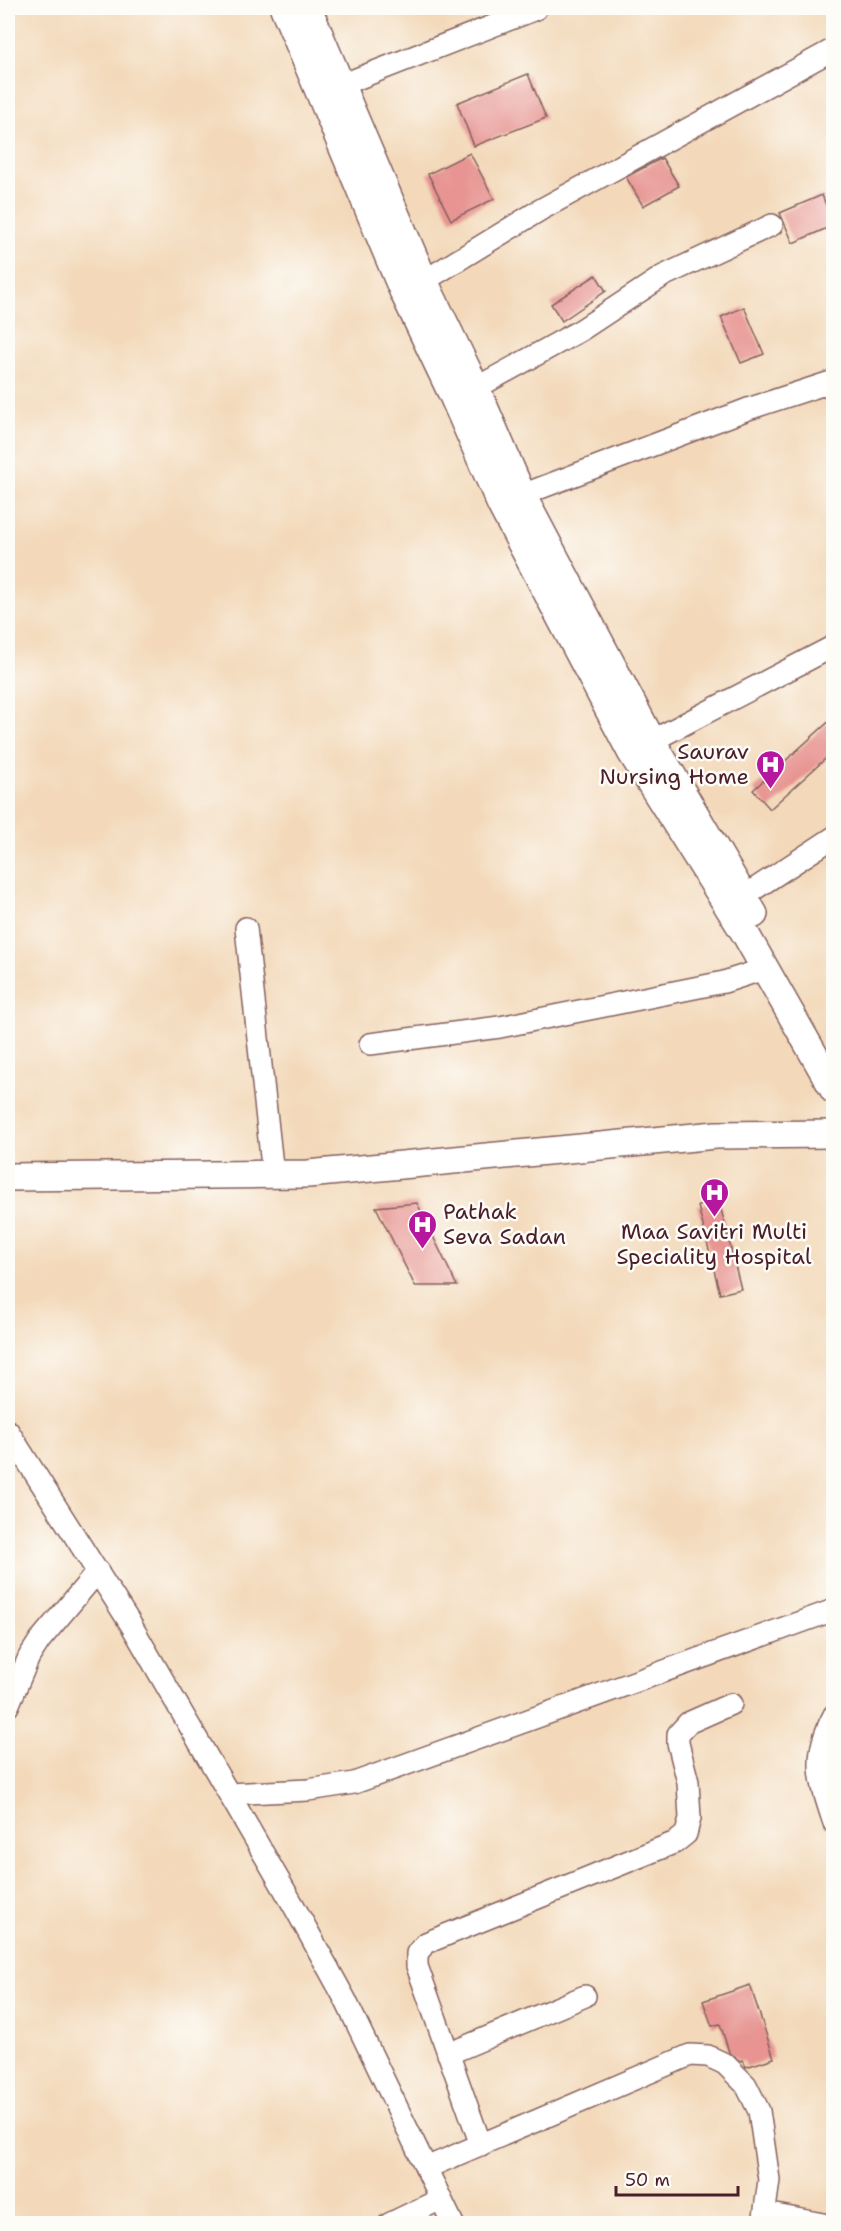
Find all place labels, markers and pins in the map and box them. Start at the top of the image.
place label: Saurav Nursing Home [599,737,749,791]
hospital icon: Saurav Nursing Home [754,748,786,790]
hospital icon: Maa Savitri Multi Speciality Hospital [698,1176,730,1218]
place label: Pathak Seva Sadan [443,1197,566,1251]
hospital icon: Pathak Seva Sadan [406,1208,438,1250]
place label: Maa Savitri Multi Speciality Hospital [616,1217,812,1271]

